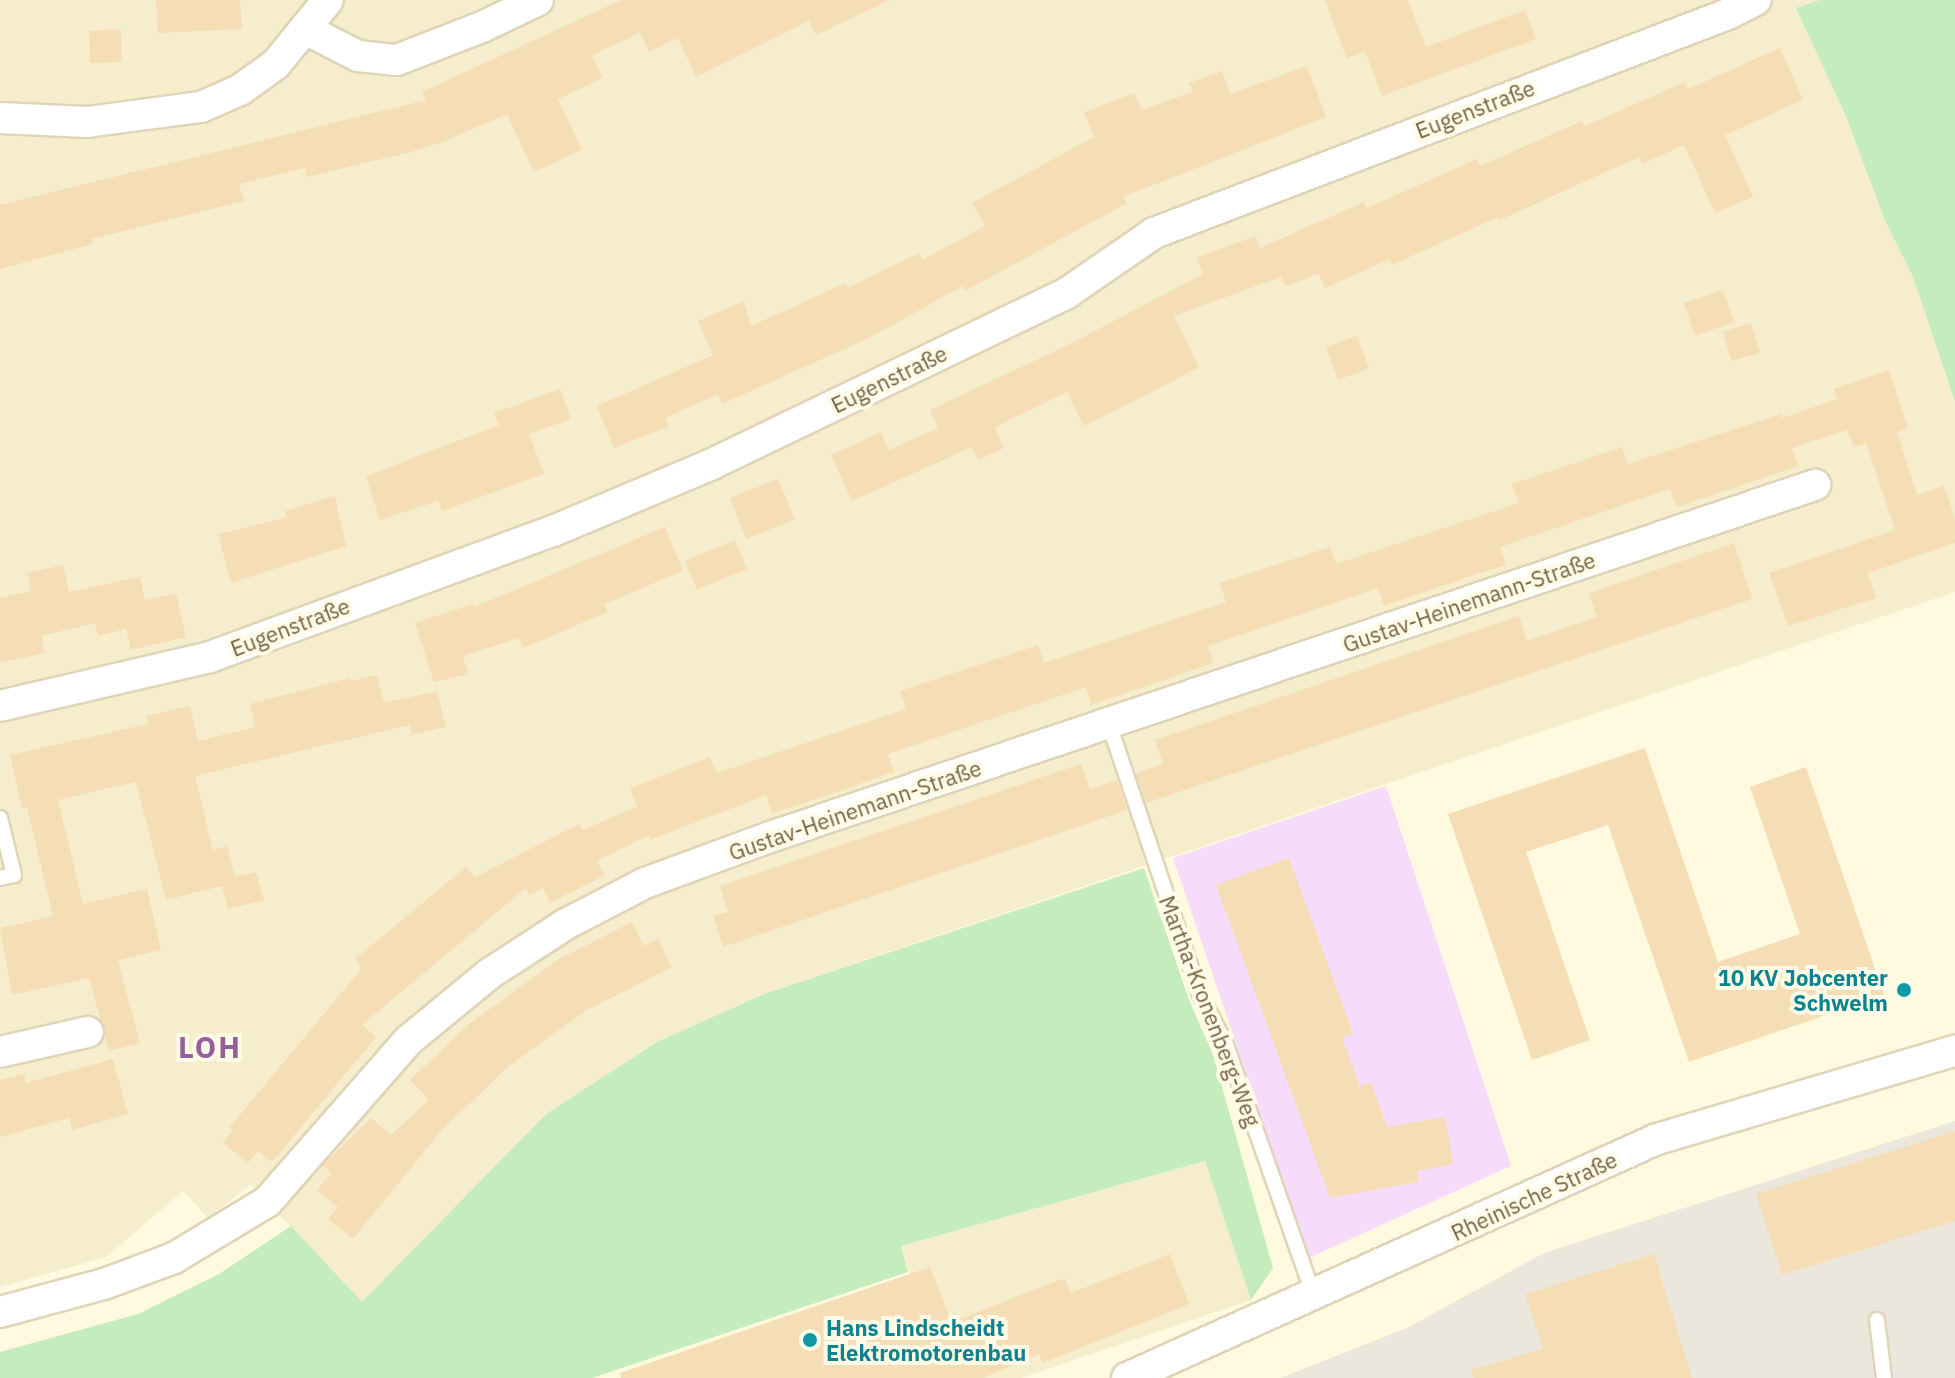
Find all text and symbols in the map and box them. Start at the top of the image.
street label: Eugenstraße [1412,74,1538,144]
street label: Eugenstraße [827,340,951,418]
street label: Gustav-Heinemann-Straße [1339,546,1599,658]
street label: Eugenstraße [227,592,353,662]
street label: Gustav-Heinemann-Straße [725,754,985,866]
street label: Martha-Kronenberg-Weg [1154,892,1266,1130]
place label: 10 KV Jobcenter Schwelm [1718,964,1888,1016]
marker: 10 KV Jobcenter Schwelm [1895,981,1913,999]
district label: LOH [178,1029,242,1065]
street label: Rheinische Straße [1447,1146,1621,1246]
place label: Hans Lindscheidt Elektromotorenbau [826,1314,1026,1366]
marker: Hans Lindscheidt Elektromotorenbau [801,1331,819,1349]

